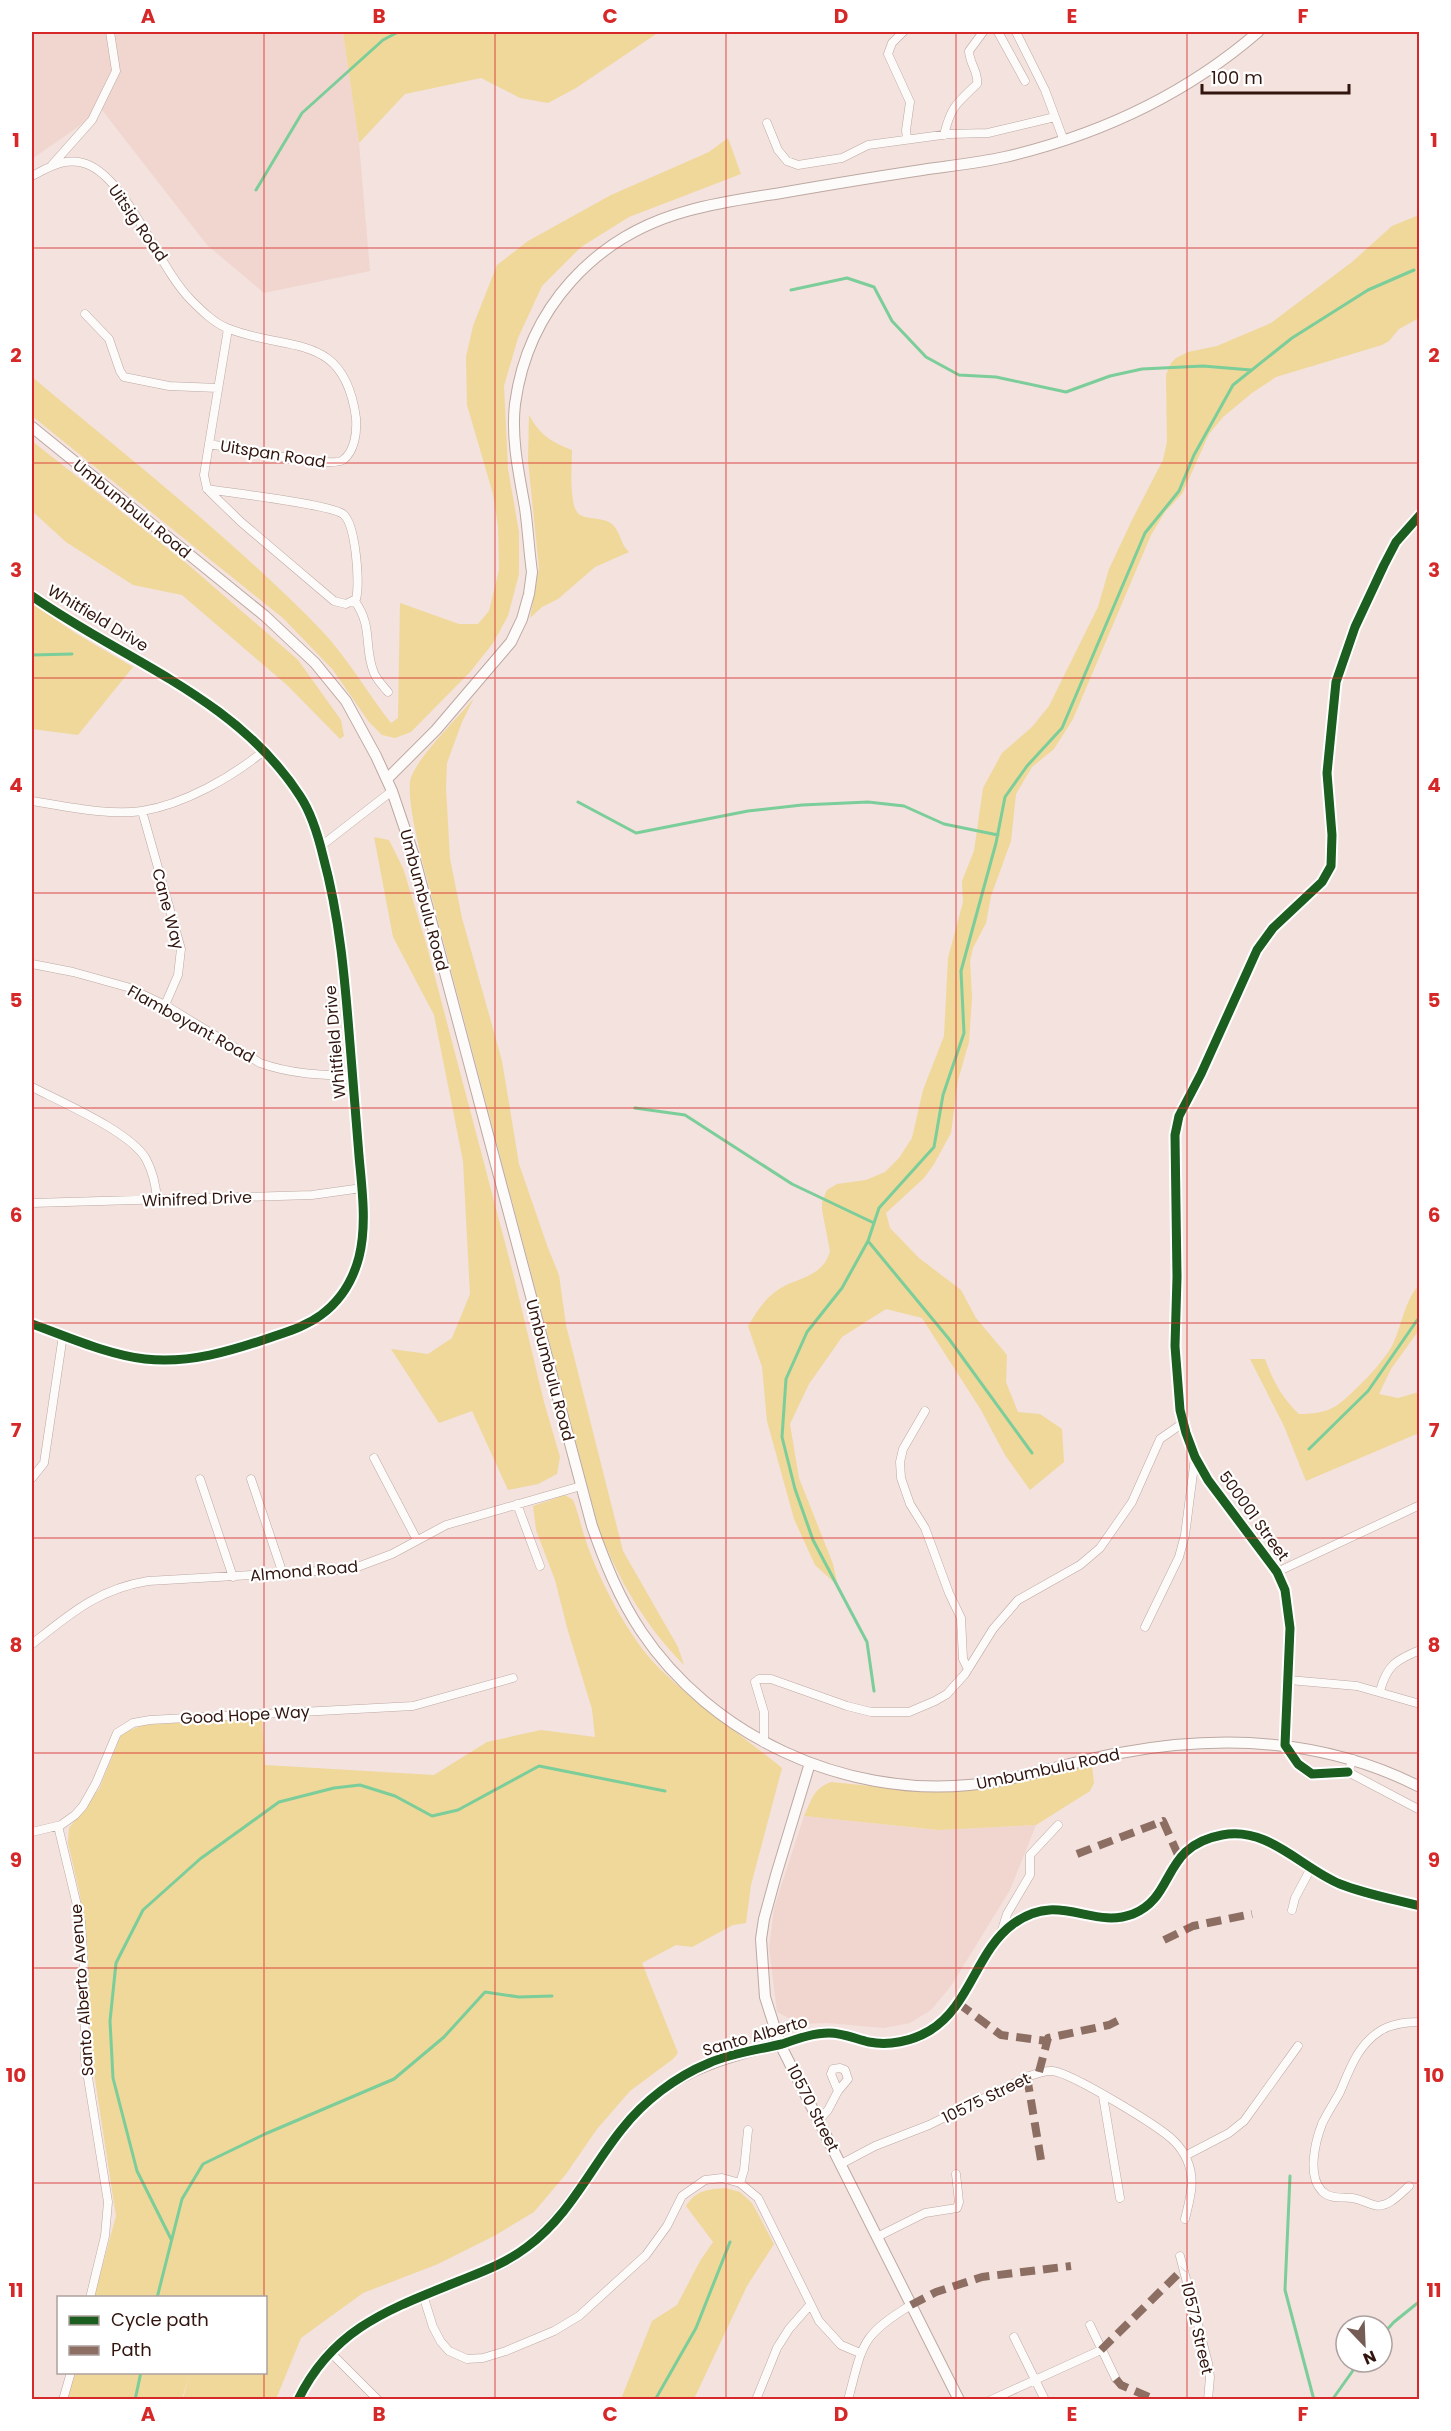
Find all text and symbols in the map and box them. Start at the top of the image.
text: A [141,2,156,30]
text: B [372,2,386,30]
text: C [602,2,618,30]
text: D [834,2,848,30]
text: E [1067,2,1077,30]
text: F [1298,2,1309,30]
scale bar [1202,57,1349,95]
text: 100 m [1211,65,1263,90]
text: 1 [12,126,20,154]
text: 1 [1430,126,1438,154]
street label: Uitsig Road [103,180,173,266]
text: 2 [10,341,22,369]
text: 2 [1428,341,1440,369]
street label: Uitspan Road [219,434,327,474]
street label: Umbumbulu Road [68,454,196,564]
text: 3 [10,556,22,584]
text: 3 [1428,556,1440,584]
street label: Whitfield Drive [43,579,153,657]
text: 4 [9,771,23,799]
text: 4 [1427,771,1441,799]
street label: Umbumbulu Road [394,827,454,973]
street label: Cane Way [146,866,190,952]
street label: Flamboyant Road [123,979,259,1069]
street label: Whitfield Drive [319,984,351,1100]
text: 5 [10,986,23,1014]
text: 5 [1428,986,1441,1014]
street label: Winifred Drive [142,1186,252,1212]
text: 6 [10,1201,22,1229]
text: 6 [1428,1201,1440,1229]
street label: Umbumbulu Road [520,1297,580,1443]
text: 7 [11,1416,22,1444]
text: 7 [1429,1416,1440,1444]
street label: 500001 Street [1213,1466,1295,1566]
street label: Almond Road [249,1555,359,1587]
text: 8 [10,1631,22,1659]
text: 8 [1428,1631,1440,1659]
street label: Good Hope Way [180,1700,310,1730]
street label: Umbumbulu Road [974,1743,1122,1795]
text: 9 [10,1846,22,1874]
text: 9 [1428,1846,1440,1874]
street label: Santo Alberto Avenue [65,1903,99,2077]
street label: Santo Alberto [700,2010,810,2062]
street label: 10570 Street [781,2060,845,2156]
text: 10 [6,2061,26,2089]
text: 10 [1424,2061,1444,2089]
street label: 10575 Street [938,2067,1034,2129]
text: 11 [8,2276,24,2304]
text: 11 [1426,2276,1442,2304]
street label: 10572 Street [1175,2279,1219,2377]
legend [57,2296,267,2374]
text: Cycle path [111,2307,209,2332]
north arrow [1334,2314,1394,2374]
text: Path [111,2337,152,2362]
text: N [1360,2344,1380,2370]
text: A [141,2400,156,2428]
text: B [372,2400,386,2428]
text: C [602,2400,618,2428]
text: D [834,2400,848,2428]
text: E [1067,2400,1077,2428]
text: F [1298,2400,1309,2428]

